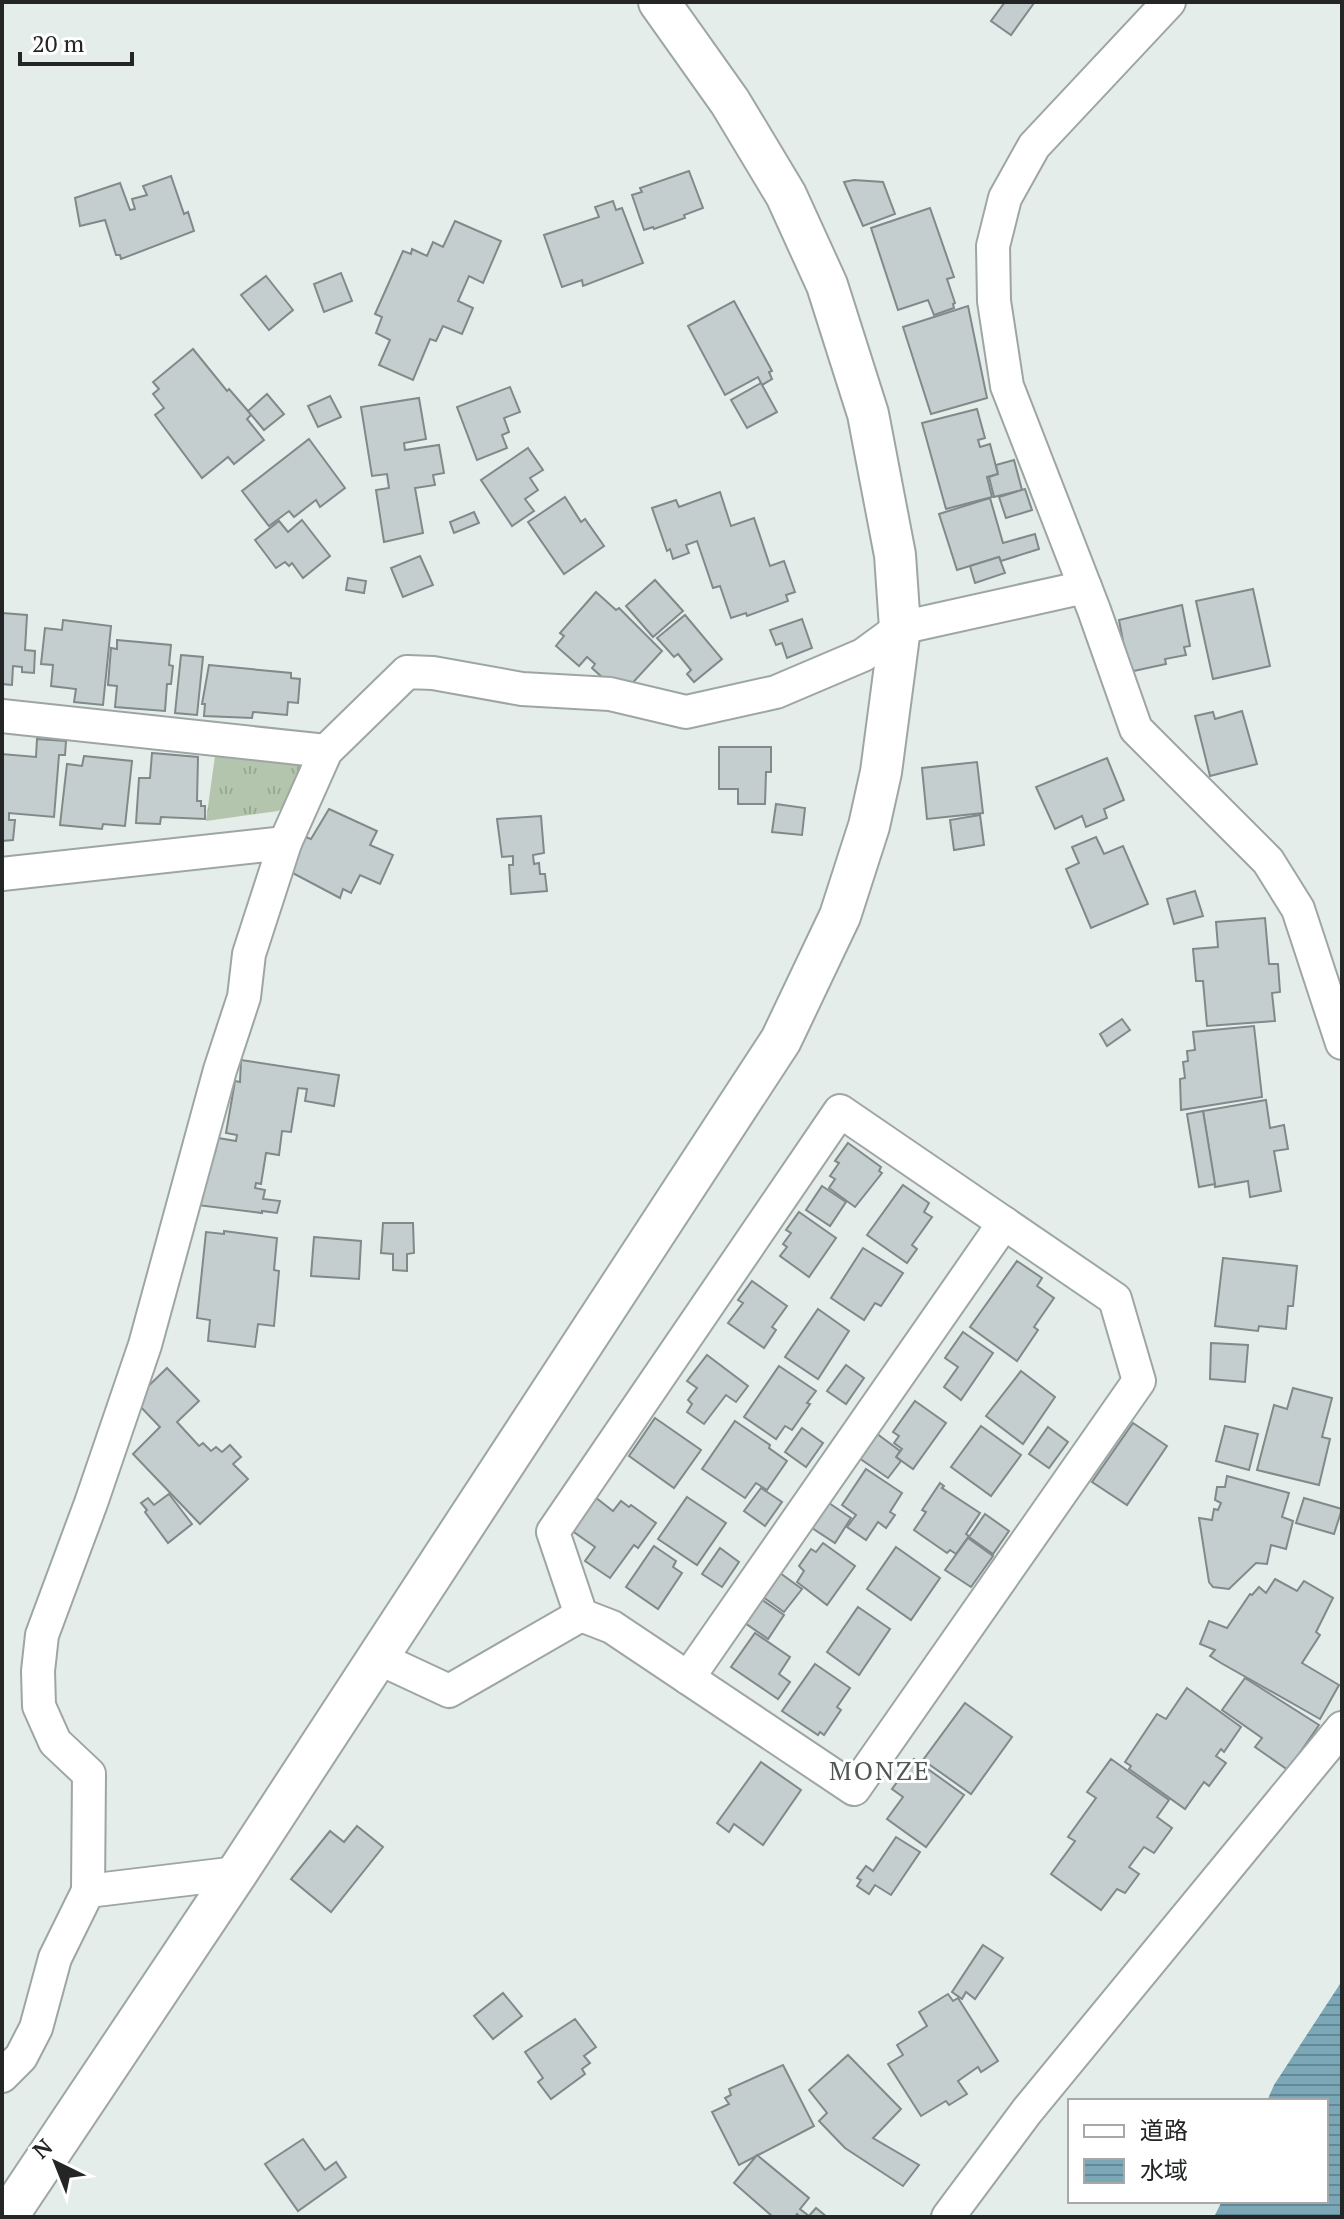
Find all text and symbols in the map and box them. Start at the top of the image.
scale bar [20,16,132,66]
text: 20 m [32,27,84,59]
district label: MONZE [829,1753,931,1787]
legend [1068,2099,1328,2203]
text: 道路 [1140,2114,1188,2146]
north arrow [16,2123,96,2203]
text: N [26,2131,58,2164]
text: 水域 [1140,2154,1188,2186]

